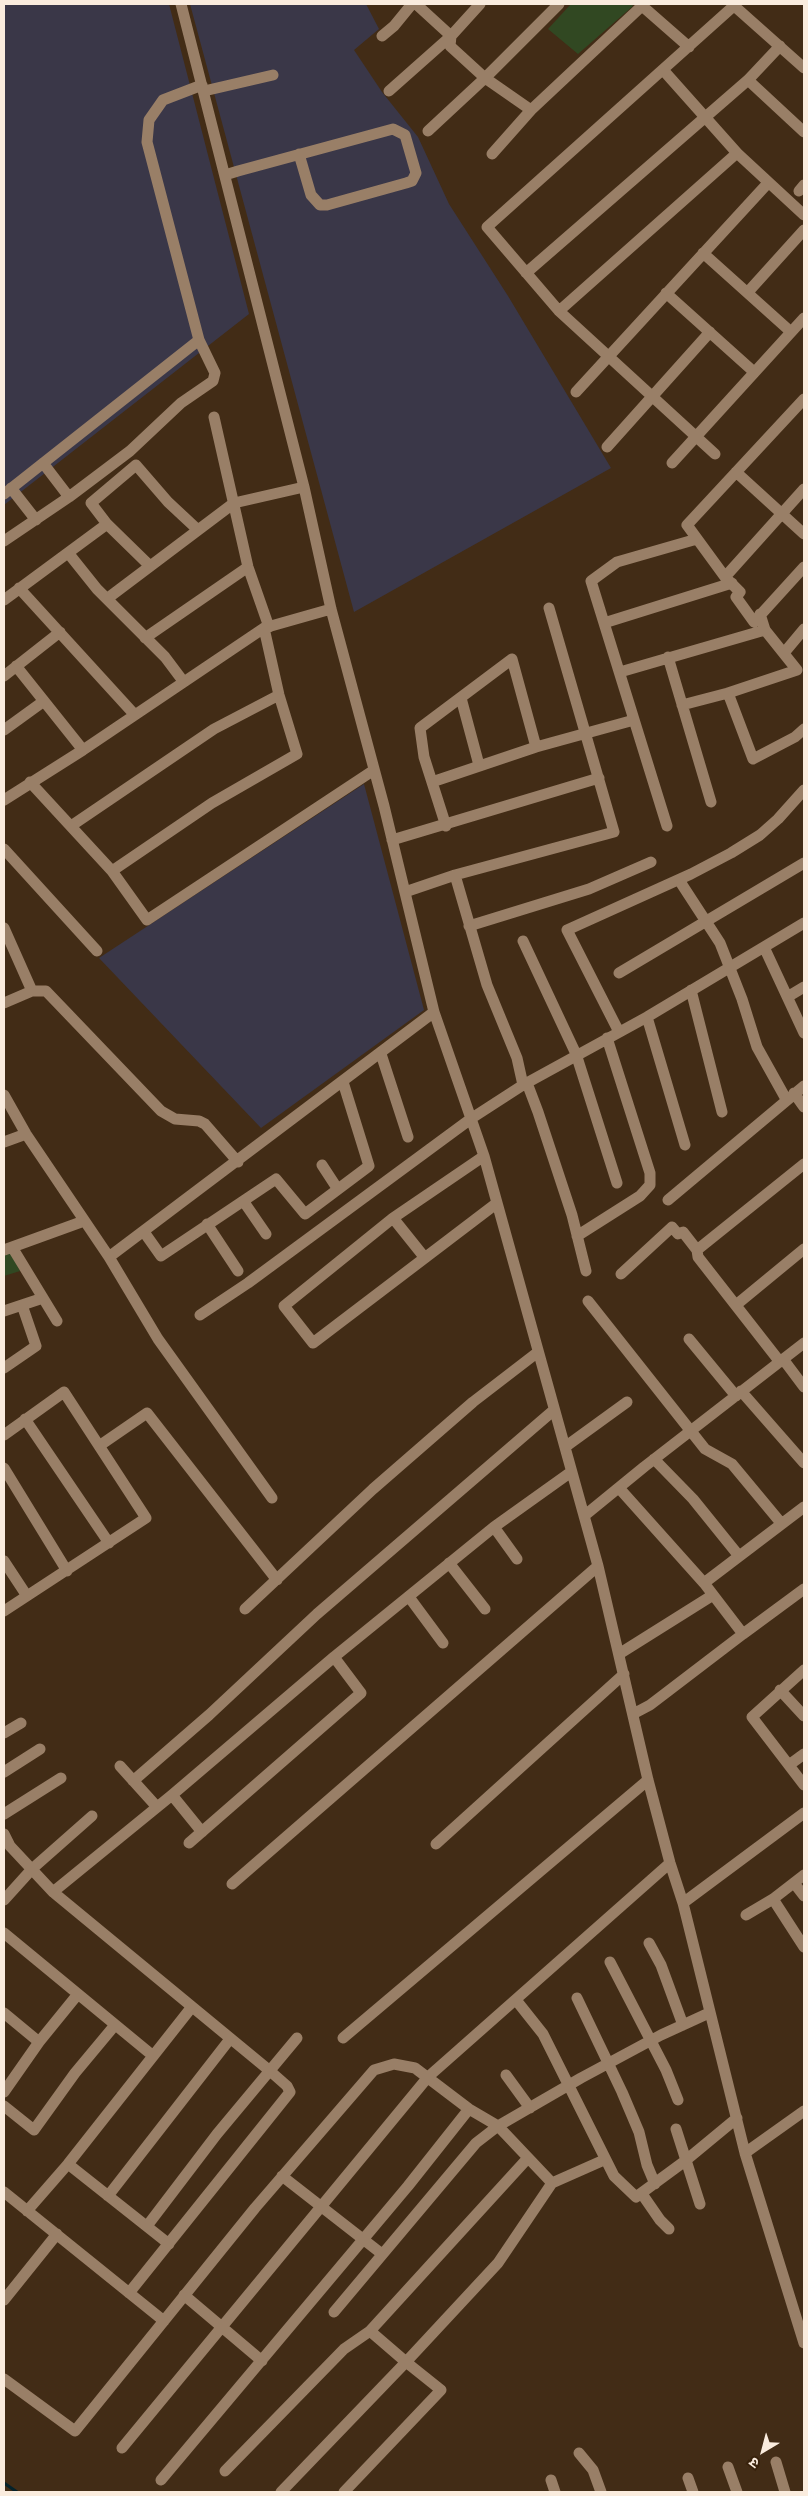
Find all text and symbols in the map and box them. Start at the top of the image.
north arrow [738,2426,788,2476]
text: उ [745,2453,763,2473]

